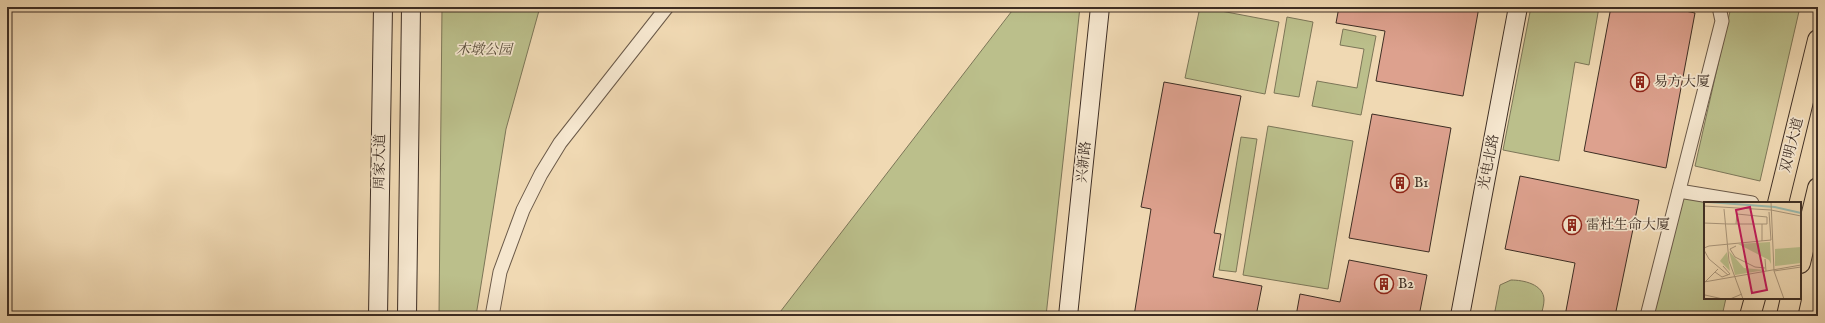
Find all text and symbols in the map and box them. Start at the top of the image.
park label: 木墩公园 [456,41,514,59]
building icon: 易方大厦 [1629,71,1651,93]
place label: 易方大厦 [1654,73,1710,91]
street label: 双明大道 [1776,116,1808,174]
street label: 光电北路 [1475,133,1503,191]
street label: 周家大道 [371,134,389,190]
street label: 兴新路 [1073,140,1095,184]
building icon: B1 [1389,172,1411,194]
place label: B1 [1414,174,1428,192]
inset map [1704,202,1801,299]
building icon: 雷杜生命大厦 [1561,214,1583,236]
place label: 雷杜生命大厦 [1586,216,1670,234]
building icon: B2 [1373,273,1395,295]
place label: B2 [1398,275,1414,293]

